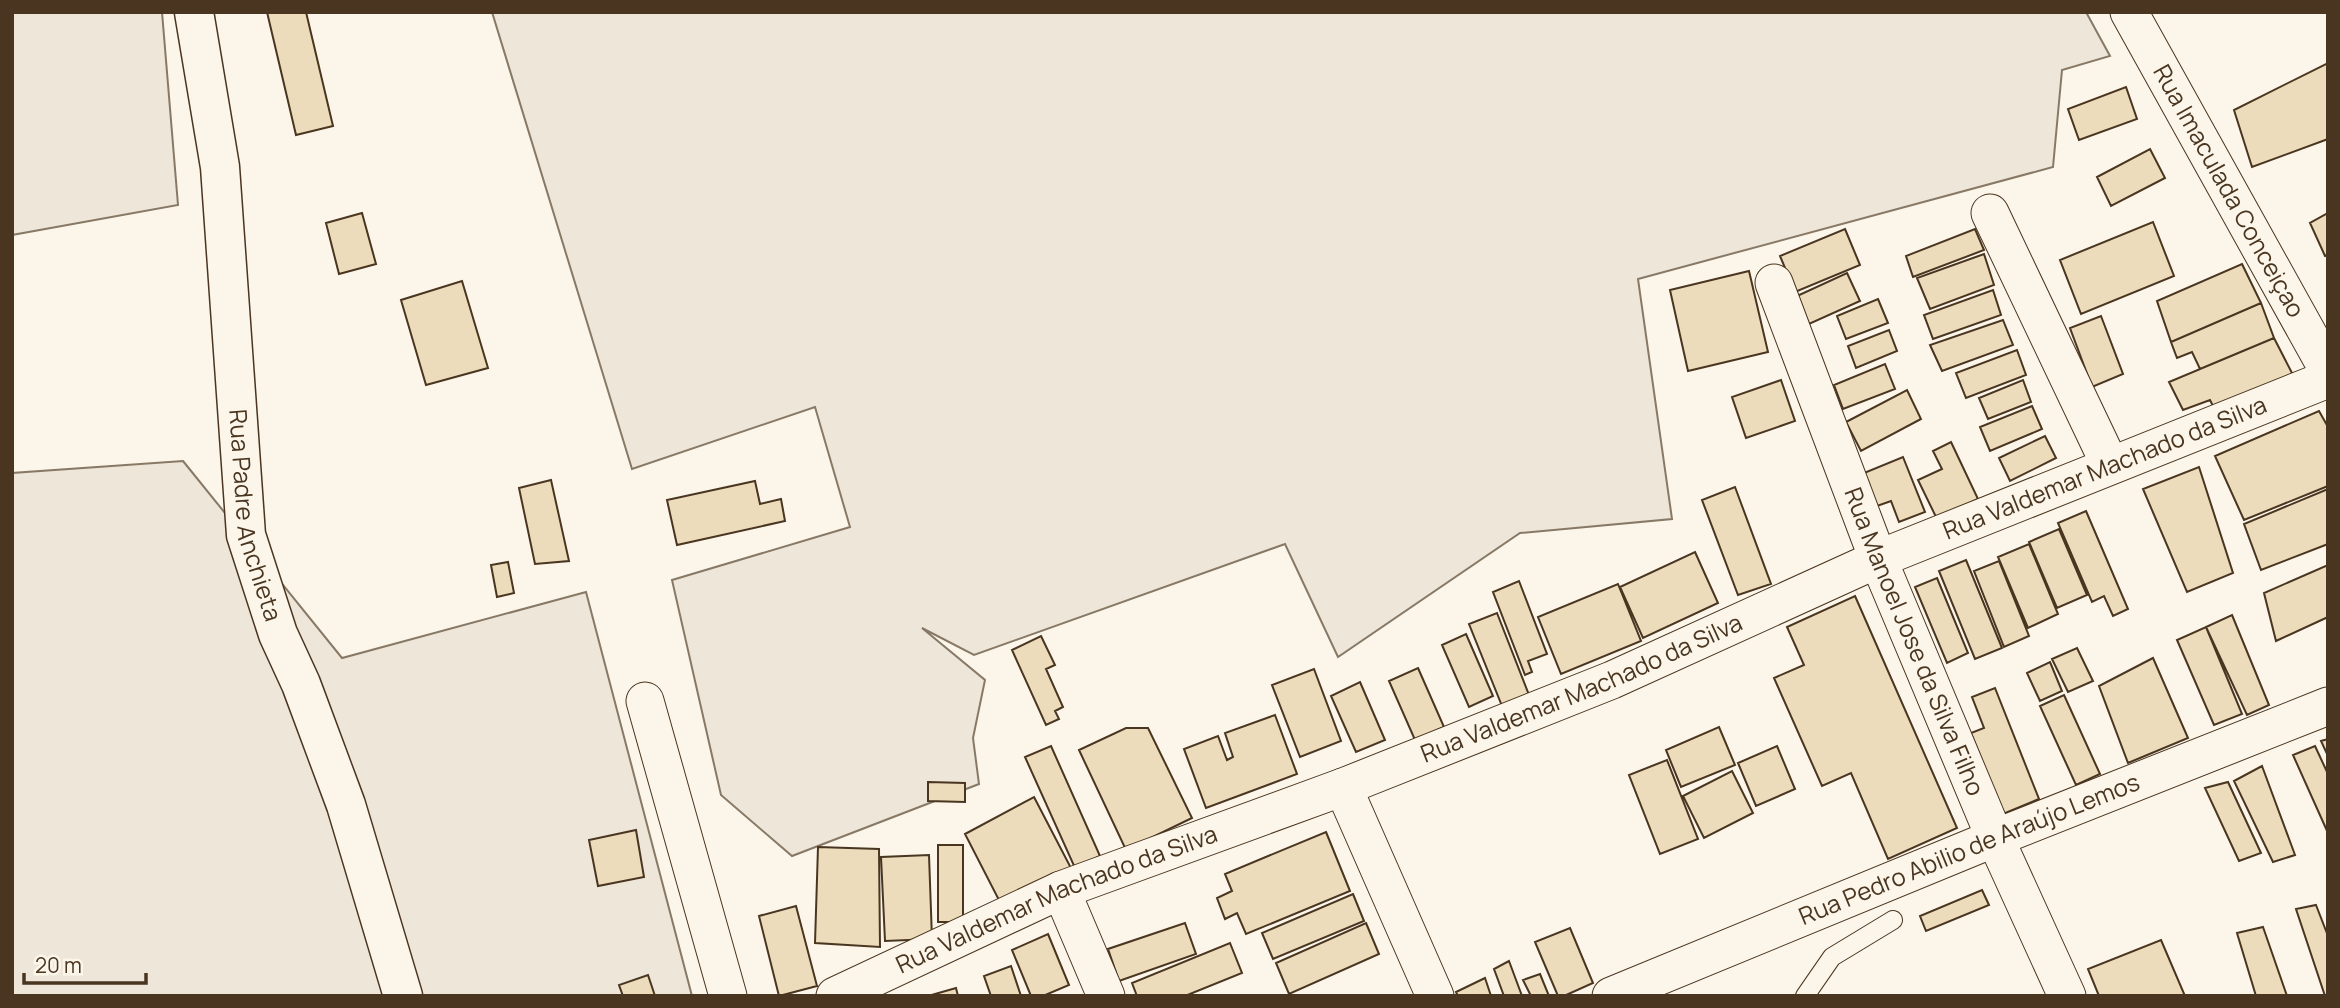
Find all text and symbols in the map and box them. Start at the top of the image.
street label: Rua Imaculada Conceiçao [2146,58,2313,323]
street label: Rua Valdemar Machado da Silva [1938,387,2271,546]
street label: Rua Padre Anchieta [222,408,291,625]
street label: Rua Manoel Jose da Silva Filho [1837,482,1993,800]
street label: Rua Valdemar Machado da Silva [1416,605,1747,769]
street label: Rua Pedro Abilio de Araújo Lemos [1793,764,2144,932]
street label: Rua Valdemar Machado da Silva [890,816,1221,980]
scale bar [24,942,147,986]
text: 20 m [35,951,82,979]

